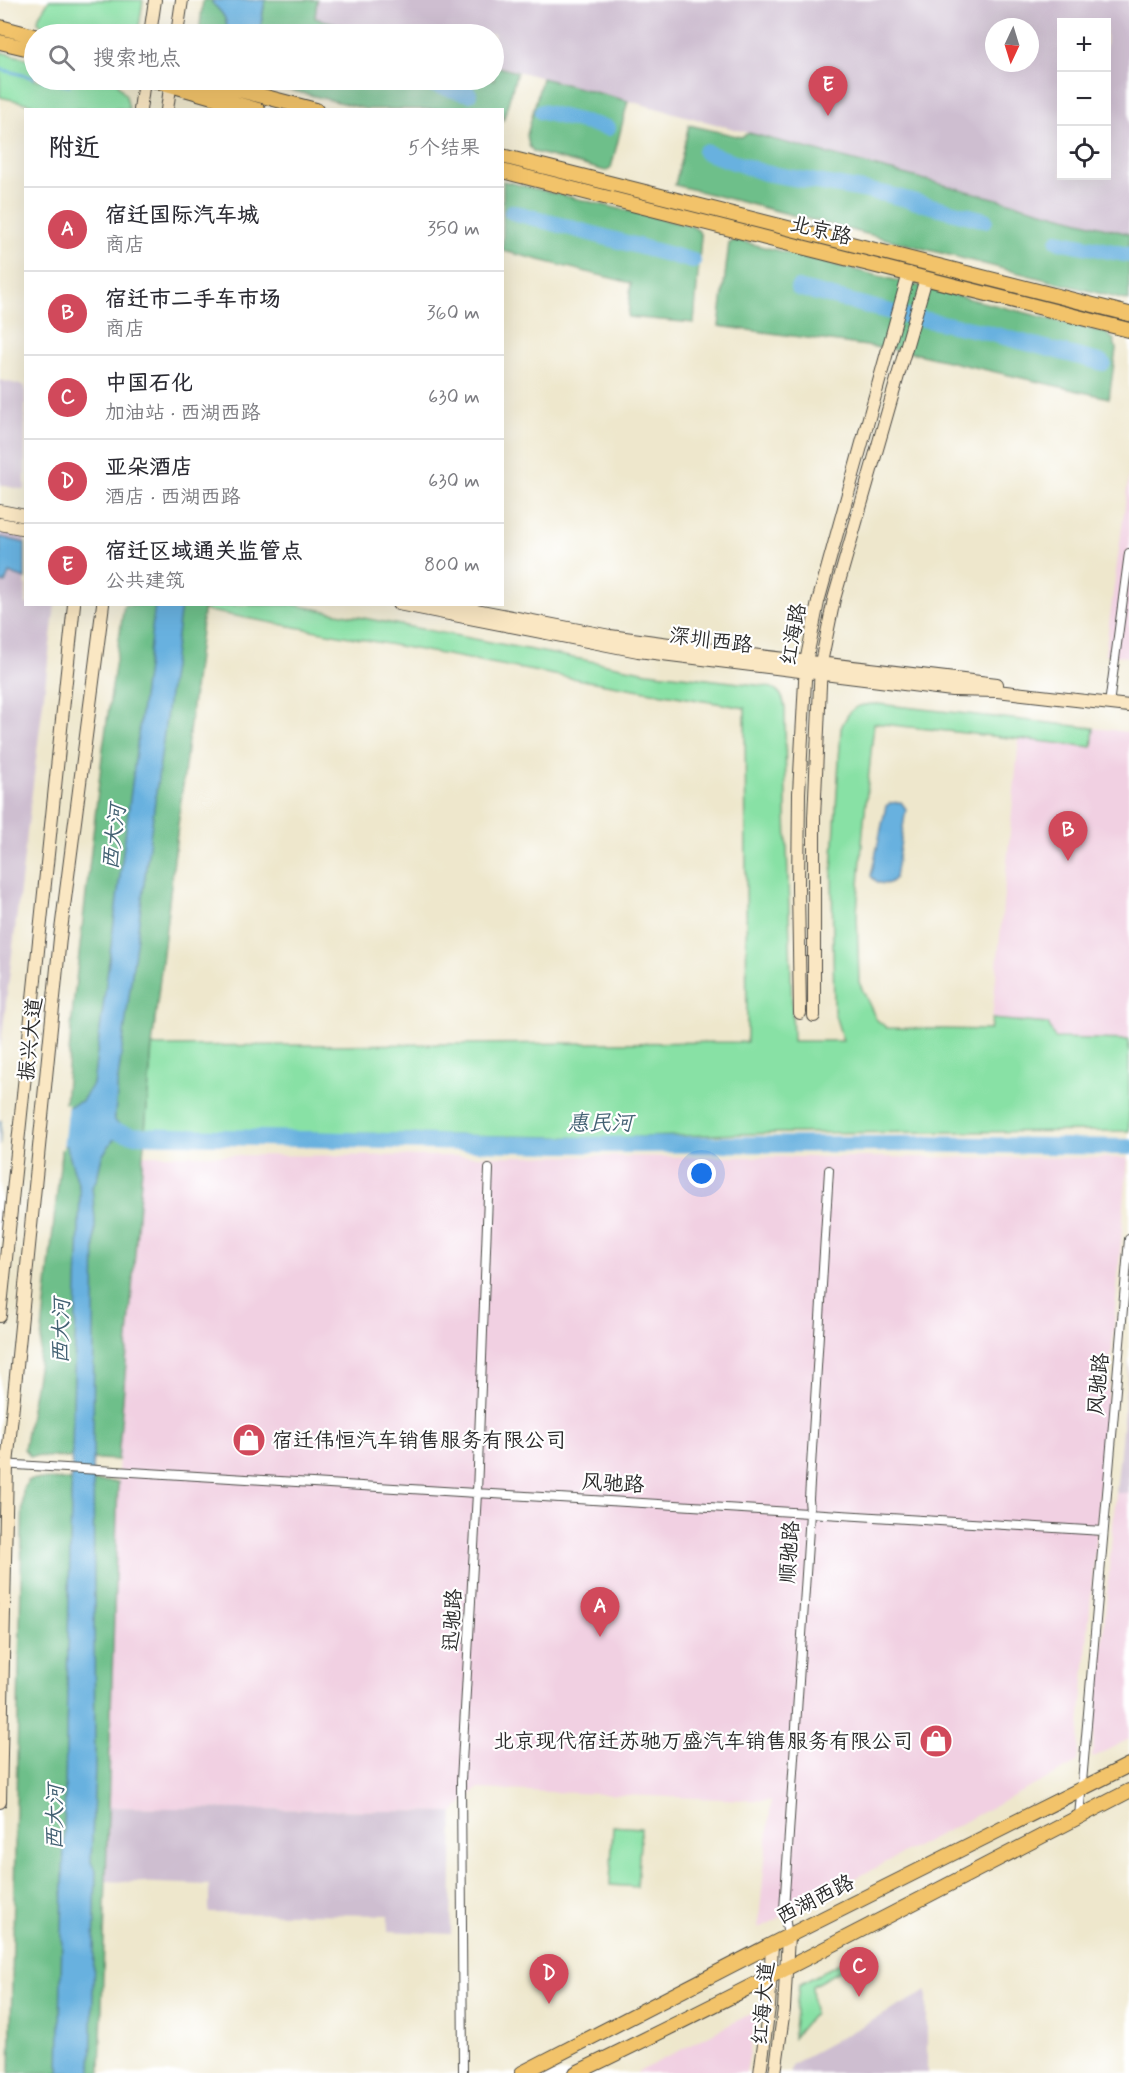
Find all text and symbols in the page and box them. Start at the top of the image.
north arrow [985,18,1039,72]
map controls [1057,18,1111,180]
button: + [1057,18,1111,72]
search box [24,24,504,90]
icon: search [45,41,78,74]
text: 搜索地点 [93,45,181,73]
pin: E [808,66,848,116]
button: − [1057,72,1111,126]
button: locate [1057,126,1111,180]
text: 附近 [48,132,100,166]
text: 5个结果 [408,135,480,162]
text: 宿迁国际汽车城 [105,202,259,230]
street label: 北京路 [787,210,855,252]
text: A [61,216,74,243]
text: 350 m [427,216,480,243]
text: 商店 [105,232,145,259]
text: 宿迁市二手车市场 [105,286,281,314]
text: B [61,300,74,327]
text: 360 m [427,300,480,327]
text: 商店 [105,316,145,343]
text: 中国石化 [105,370,193,398]
text: C [60,384,75,411]
text: 630 m [428,384,480,411]
text: 加油站 · 西湖西路 [105,400,260,427]
text: 亚朵酒店 [105,454,193,482]
text: D [61,468,74,495]
text: 630 m [428,468,480,495]
text: 酒店 · 西湖西路 [105,484,240,511]
text: 宿迁区域通关监管点 [105,538,303,566]
text: E [62,552,73,579]
text: 800 m [424,552,480,579]
text: 公共建筑 [105,568,185,595]
street label: 红海路 [775,601,813,668]
street label: 深圳西路 [667,622,754,660]
water label: 西大河 [97,800,133,872]
pin: B [1048,812,1088,861]
street label: 振兴大道 [13,996,49,1082]
water label: 惠民河 [567,1110,636,1138]
your location [687,1159,716,1188]
water label: 西大河 [47,1295,77,1364]
street label: 风驰路 [1082,1351,1116,1417]
shop icon: 宿迁伟恒汽车销售服务有限公司 [231,1422,267,1458]
place label: 宿迁伟恒汽车销售服务有限公司 [272,1427,566,1455]
street label: 风驰路 [581,1468,645,1500]
street label: 顺驰路 [774,1520,806,1584]
street label: 迅驰路 [437,1588,469,1652]
pin: A [580,1588,620,1637]
shop icon: 北京现代宿迁苏驰万盛汽车销售服务有限公司 [918,1723,954,1759]
place label: 北京现代宿迁苏驰万盛汽车销售服务有限公司 [493,1728,913,1756]
water label: 西大河 [41,1781,71,1850]
street label: 西湖西路 [772,1868,859,1931]
pin: C [840,1948,878,1997]
pin: D [530,1954,568,2004]
street label: 红海大道 [746,1960,782,2046]

